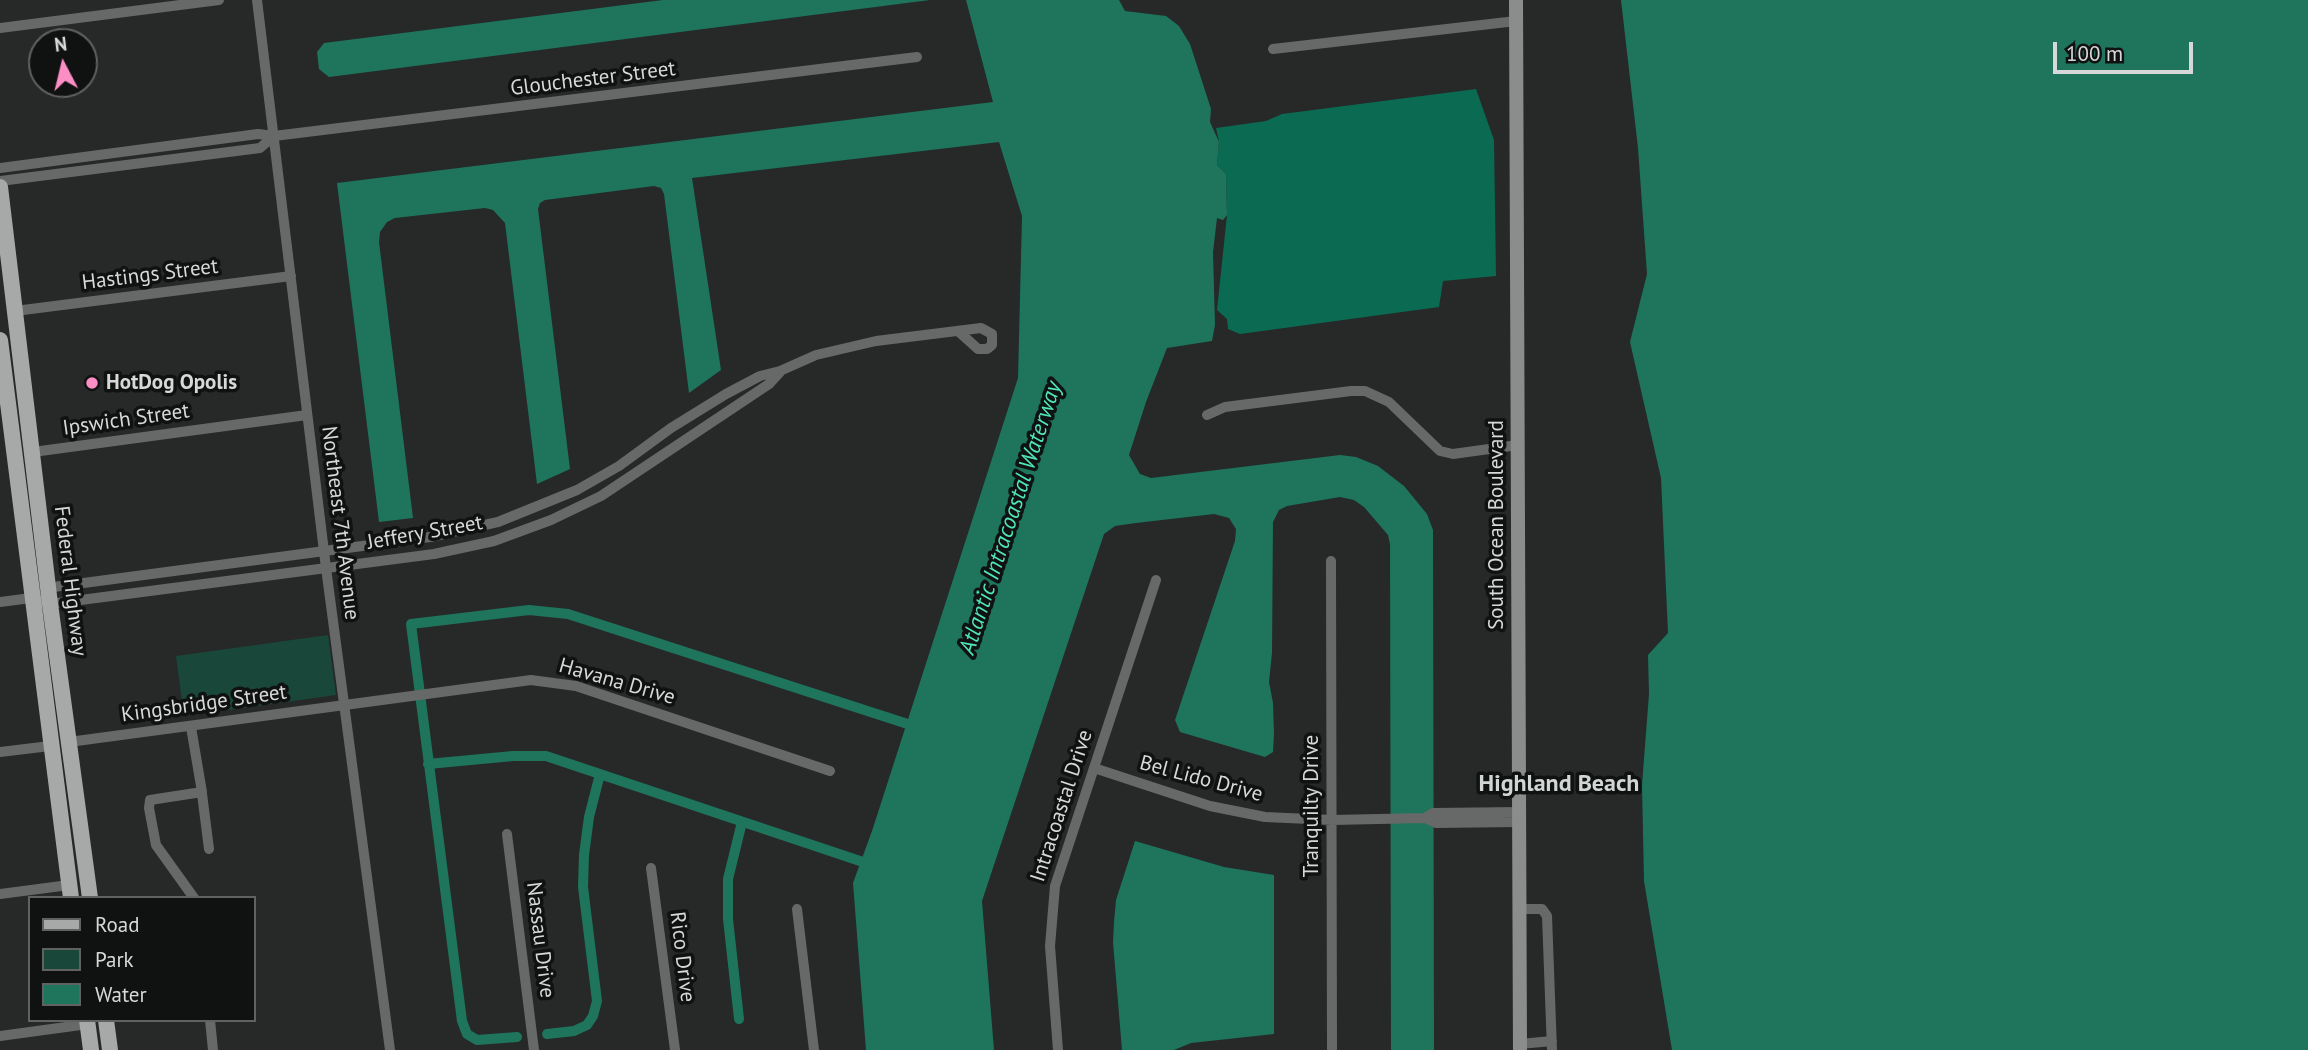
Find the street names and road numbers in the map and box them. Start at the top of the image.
street label: Glouchester Street [509,56,677,102]
street label: Hastings Street [80,254,220,296]
street label: Ipswich Street [61,399,191,441]
street label: South Ocean Boulevard [1484,420,1510,630]
street label: Northeast 7th Avenue [316,425,364,621]
street label: Federal Highway [48,505,92,657]
street label: Jeffery Street [365,510,485,556]
street label: Havana Drive [556,653,678,711]
street label: Kingsbridge Street [120,680,288,728]
street label: Intracoastal Drive [1026,727,1098,885]
street label: Tranquilty Drive [1299,735,1325,877]
street label: Bel Lido Drive [1137,750,1265,808]
street label: Nassau Drive [520,881,560,999]
street label: Rico Drive [664,910,700,1004]

